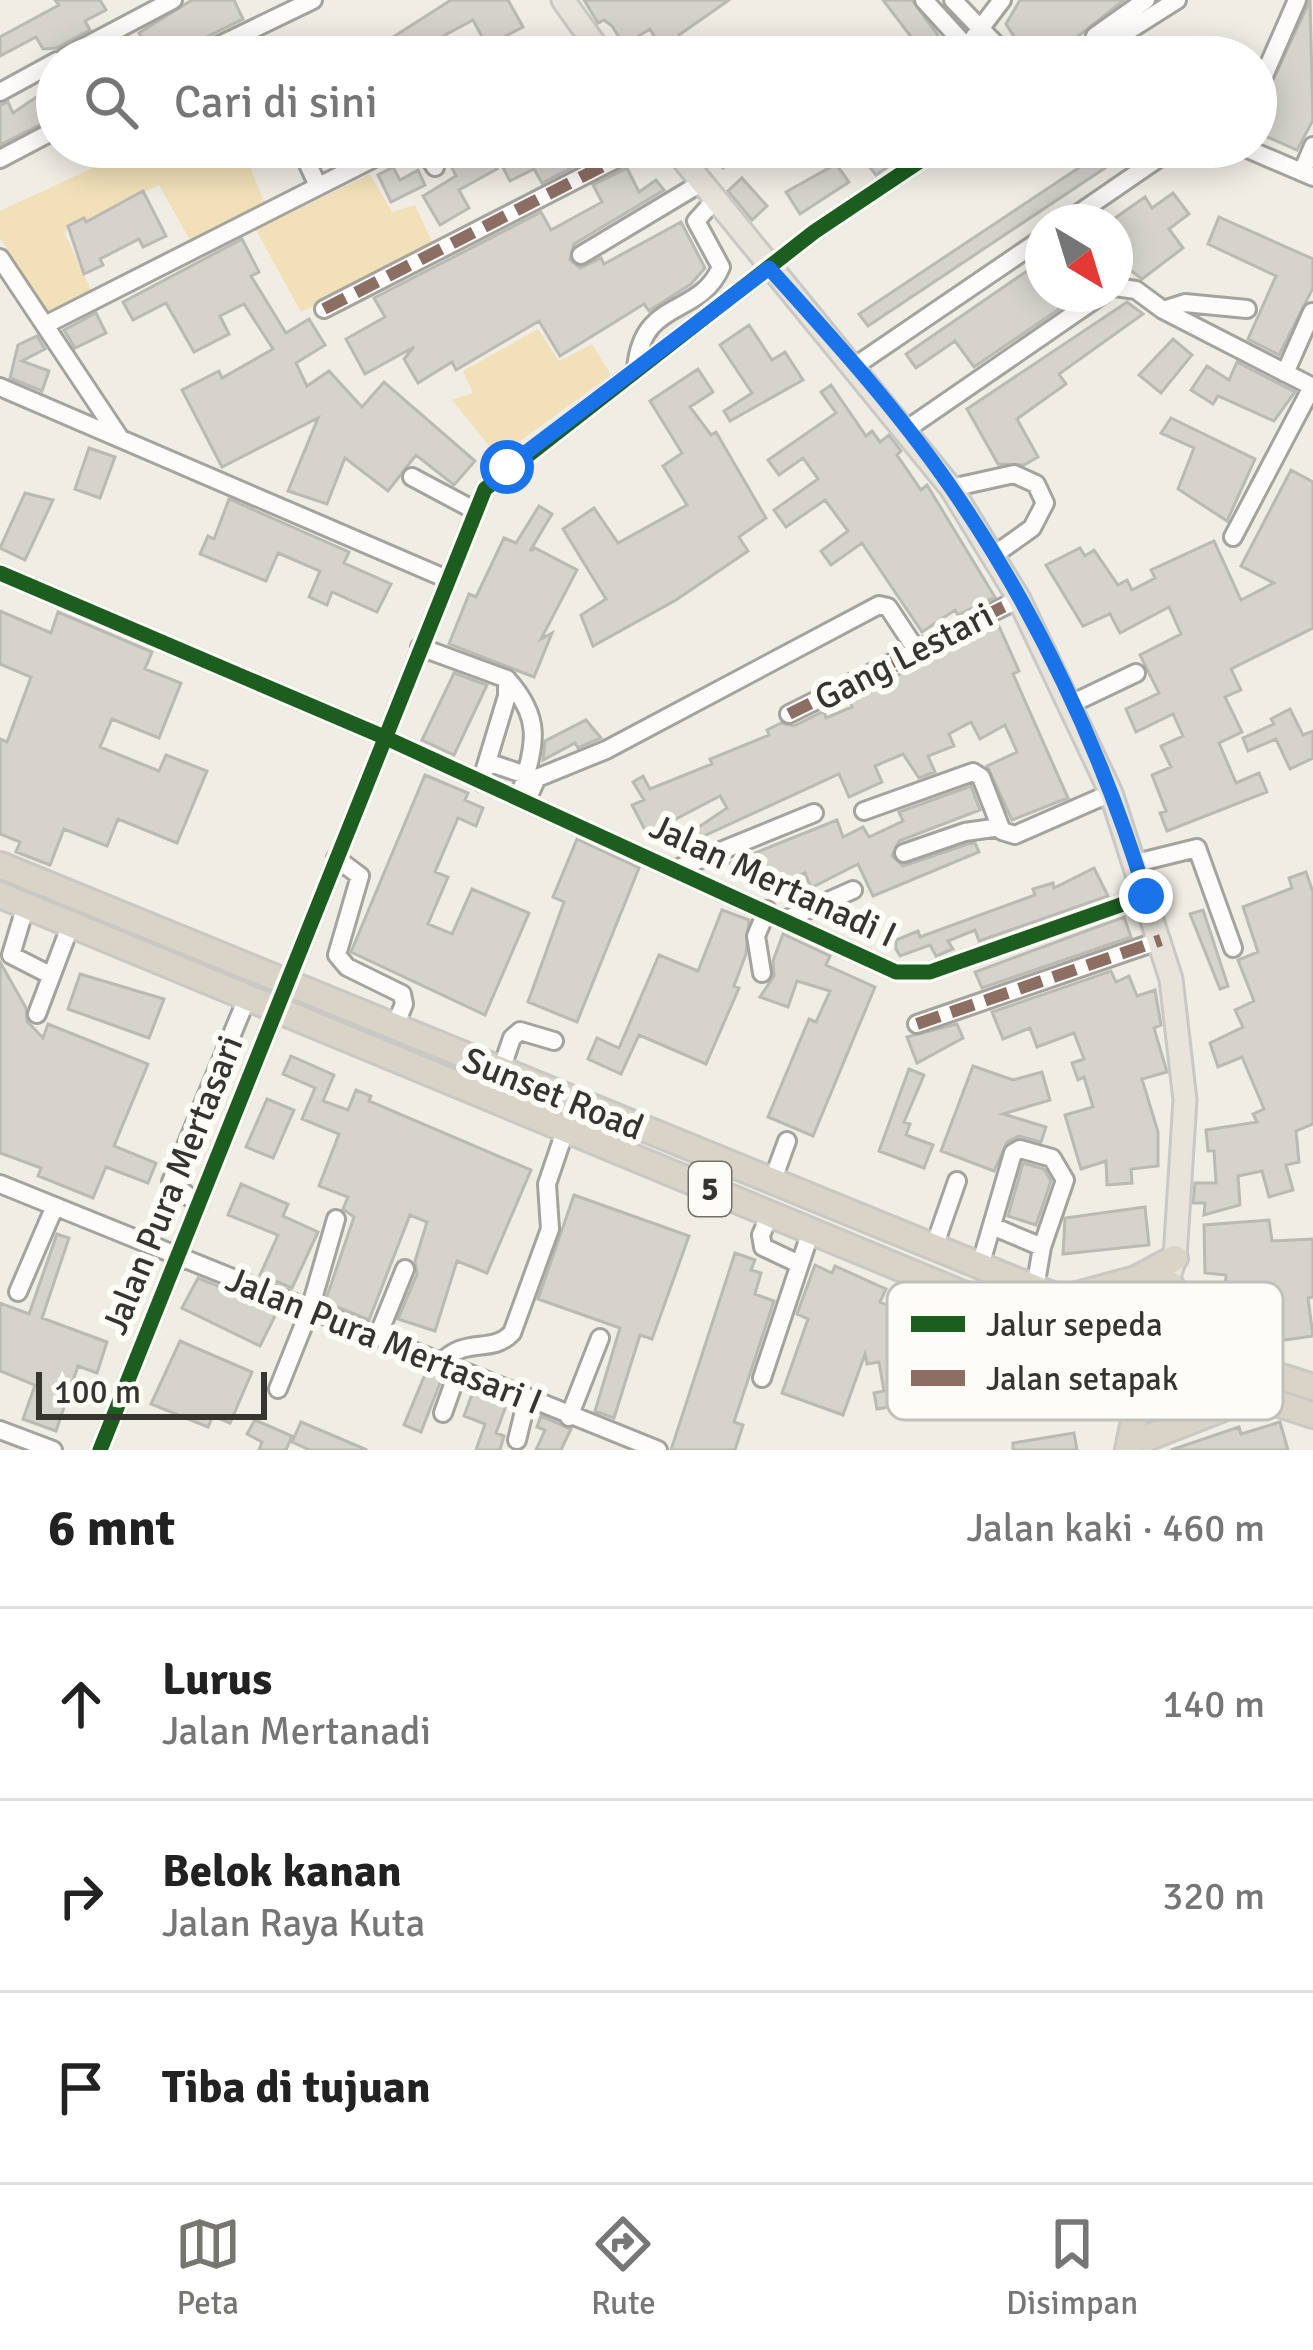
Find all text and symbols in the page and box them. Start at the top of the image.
search box [36,36,1277,168]
icon: search [78,69,144,135]
text: Cari di sini [174,75,378,130]
north arrow [1025,204,1133,312]
route start [480,440,534,494]
street label: Gang Lestari [807,593,1001,721]
street label: Jalan Mertanadi I [643,804,903,958]
route end [1119,869,1173,923]
street label: Jalan Pura Mertasari [93,1029,253,1341]
street label: Sunset Road [456,1037,650,1151]
road number: 5 [689,1162,731,1216]
street label: Jalan Pura Mertasari I [219,1257,549,1425]
legend [887,1282,1283,1420]
text: Jalur sepeda [986,1305,1163,1346]
text: Jalan setapak [986,1359,1178,1400]
scale bar [36,1366,267,1419]
text: 100 m [54,1372,141,1413]
text: 6 mnt [48,1497,175,1560]
text: Jalan kaki · 460 m [967,1504,1265,1552]
text: Lurus [162,1652,272,1707]
icon: ahead [48,1671,114,1737]
text: 140 m [1162,1680,1265,1728]
text: Jalan Mertanadi [162,1707,431,1755]
text: Belok kanan [162,1844,402,1899]
icon: right [48,1863,114,1929]
text: 320 m [1162,1872,1265,1920]
text: Jalan Raya Kuta [162,1899,425,1947]
icon: arrive [48,2055,114,2121]
text: Tiba di tujuan [162,2060,431,2115]
tab: Peta [175,2211,241,2324]
tab: Rute [590,2211,656,2324]
tab: Disimpan [1006,2211,1138,2324]

